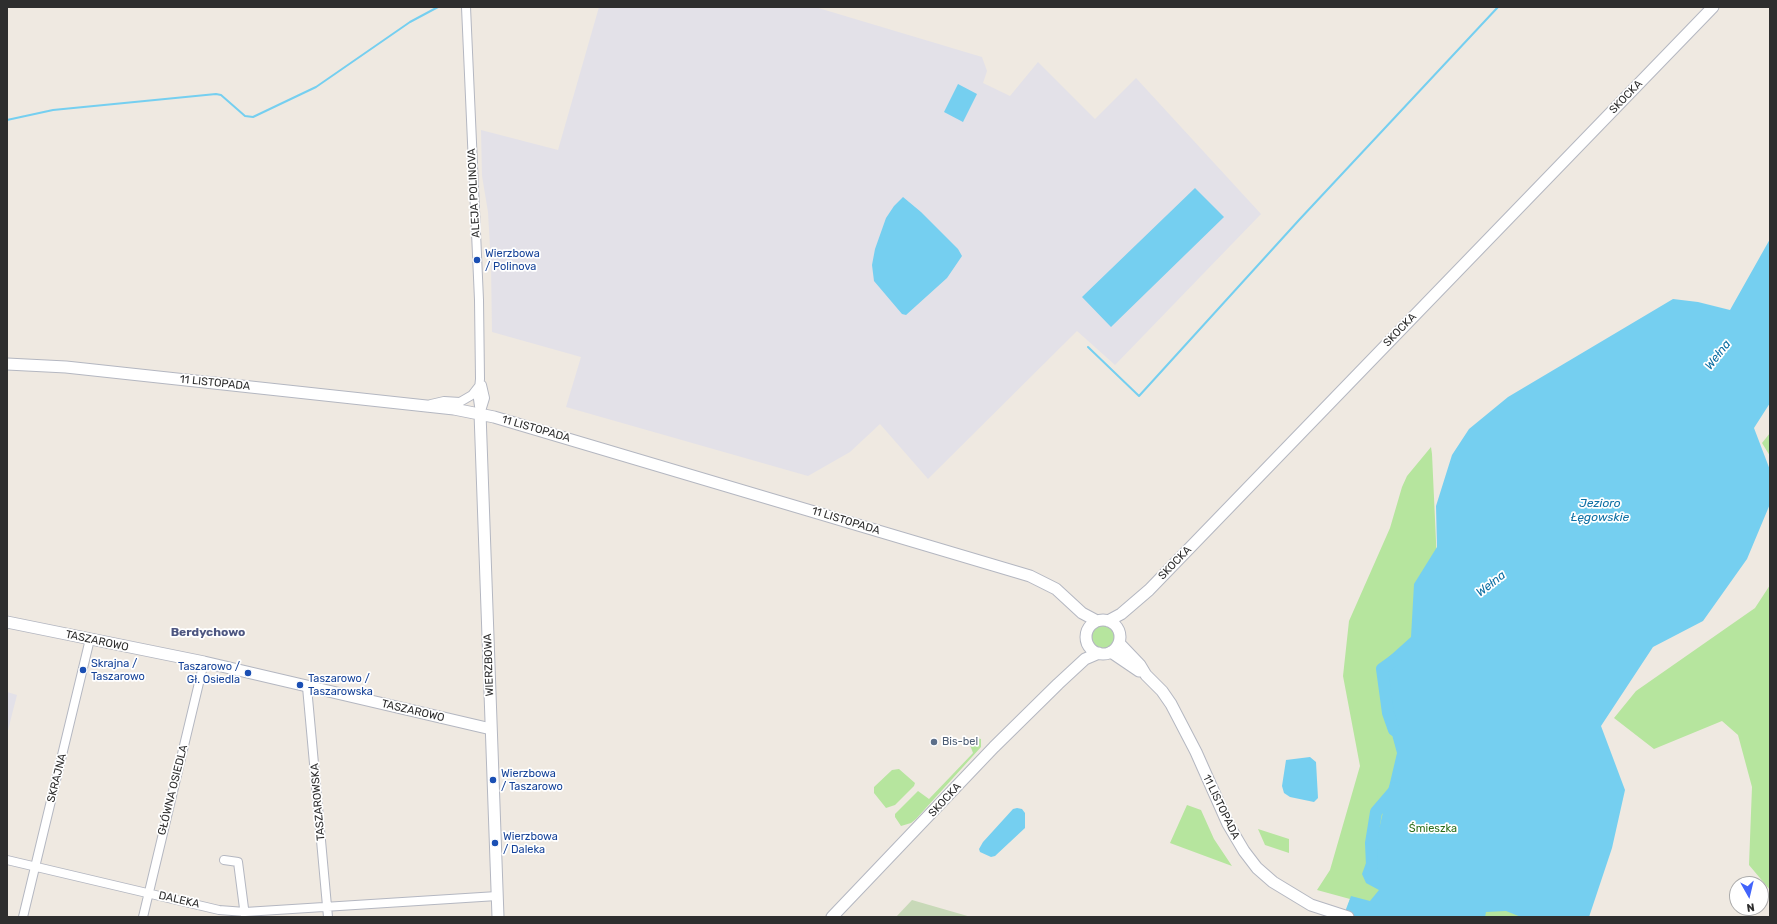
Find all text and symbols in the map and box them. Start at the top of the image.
street label: SKOCKA [1607,77,1645,117]
street label: ALEJA POLINOVA [465,148,483,238]
place label: Wierzbowa / Polinova [485,247,540,273]
marker: Wierzbowa / Polinova [472,255,482,265]
street label: SKOCKA [1381,310,1419,350]
water label: Wełna [1702,337,1734,373]
street label: 11 LISTOPADA [179,373,251,393]
street label: 11 LISTOPADA [500,413,572,445]
water label: Jezioro Łęgowskie [1571,497,1629,525]
street label: 11 LISTOPADA [810,504,882,538]
street label: SKOCKA [1156,543,1194,583]
water label: Wełna [1473,568,1509,600]
district label: Berdychowo [171,626,245,640]
street label: TASZAROWO [64,628,130,654]
street label: WIERZBOWA [481,633,497,697]
place label: Skrajna / Taszarowo [91,657,145,683]
place label: Taszarowo / Gł. Osiedla [178,660,240,686]
marker: Skrajna / Taszarowo [78,665,88,675]
marker: Taszarowo / Gł. Osiedla [243,668,253,678]
place label: Taszarowo / Taszarowska [308,672,373,698]
marker: Taszarowo / Taszarowska [295,680,305,690]
street label: TASZAROWO [380,697,446,725]
place label: Bis-bel [942,735,978,749]
marker: Bis-bel [929,737,939,747]
street label: GŁÓWNA OSIEDLA [155,743,191,837]
street label: SKRAJNA [45,752,69,804]
street label: TASZAROWSKA [308,763,328,841]
place label: Wierzbowa / Taszarowo [501,767,563,793]
street label: 11 LISTOPADA [1200,772,1242,842]
marker: Wierzbowa / Taszarowo [488,775,498,785]
street label: SKOCKA [926,780,964,820]
park label: Śmieszka [1409,822,1457,836]
place label: Wierzbowa / Daleka [503,830,558,856]
marker: Wierzbowa / Daleka [490,838,500,848]
north arrow [1729,876,1769,916]
street label: DALEKA [157,889,201,911]
text: N [1746,900,1755,914]

